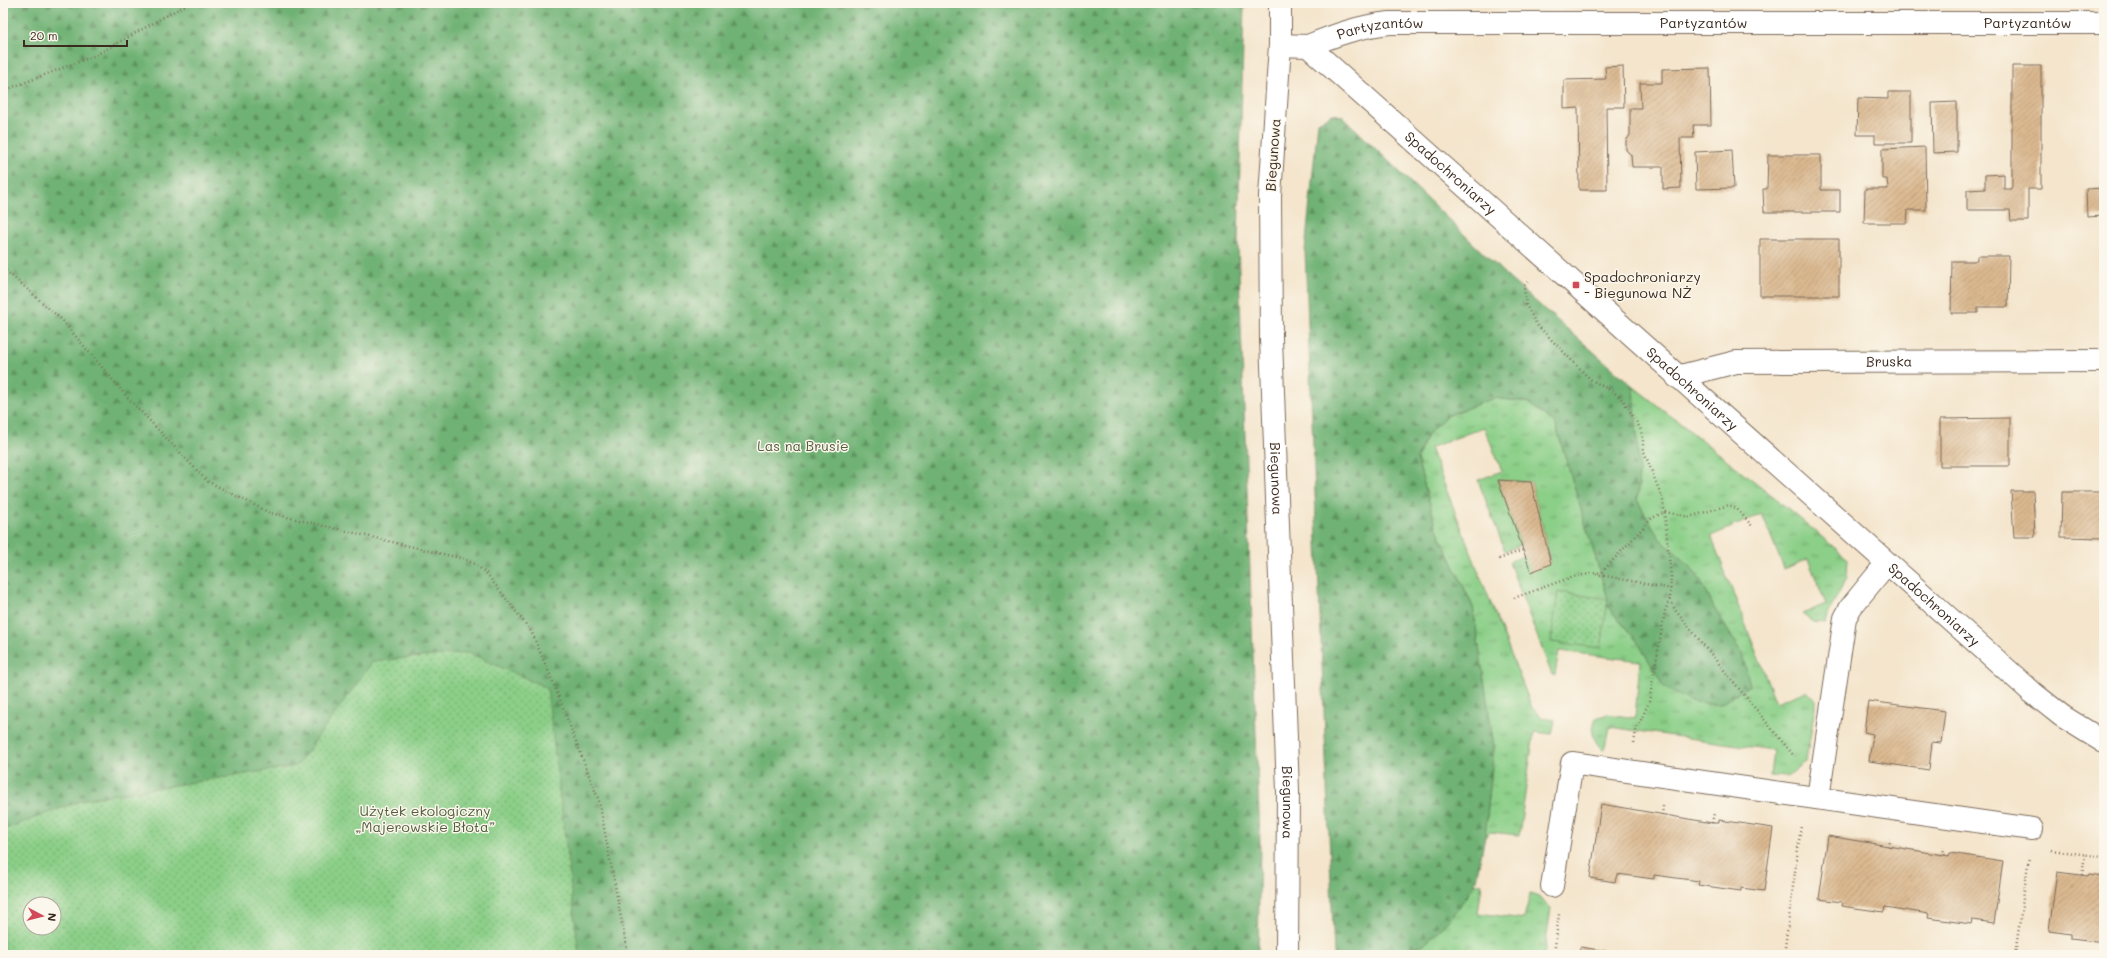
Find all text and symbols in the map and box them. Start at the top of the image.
street label: Partyzantów [1334,13,1423,43]
street label: Partyzantów [1660,13,1747,32]
street label: Partyzantów [1984,13,2071,32]
scale bar [24,22,127,48]
text: 20 m [30,27,58,43]
street label: Biegunowa [1260,118,1285,192]
street label: Spadochroniarzy [1401,127,1501,219]
place label: Spadochroniarzy - Biegunowa NŻ [1584,267,1701,302]
marker: Spadochroniarzy - Biegunowa NŻ [1571,280,1581,290]
street label: Spadochroniarzy [1643,343,1742,435]
street label: Bruska [1866,352,1912,371]
park label: Las na Brusie [757,436,849,455]
street label: Biegunowa [1266,442,1288,515]
street label: Spadochroniarzy [1884,558,1984,650]
street label: Biegunowa [1278,765,1298,839]
park label: Użytek ekologiczny „Majerowskie Błota” [355,801,495,836]
north arrow [22,896,62,936]
text: N [44,912,60,922]

